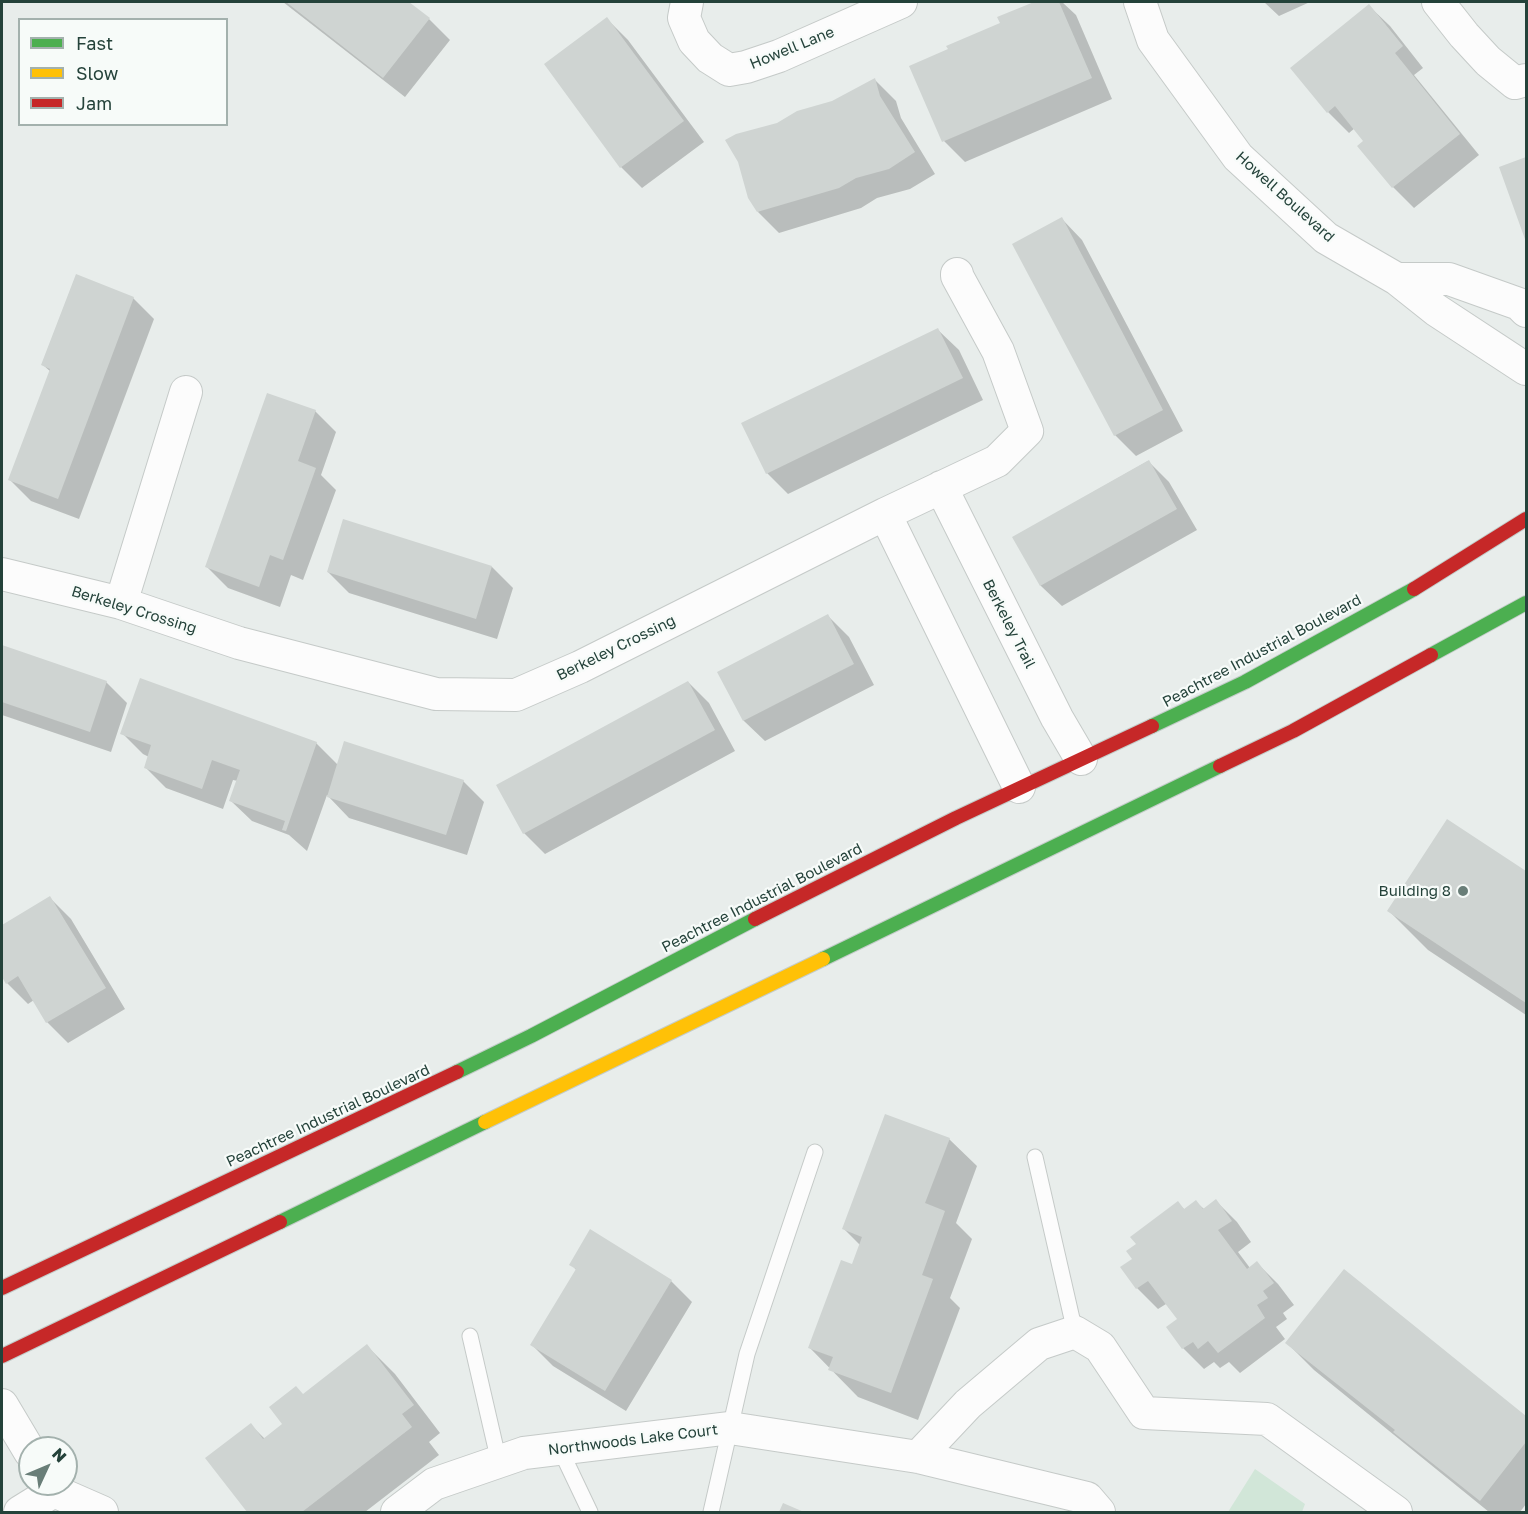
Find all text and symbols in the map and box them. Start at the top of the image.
legend [18,18,228,126]
street label: Howell Lane [747,23,837,73]
text: Fast [76,32,113,54]
text: Slow [76,62,118,84]
text: Jam [76,92,112,114]
street label: Howell Boulevard [1232,148,1338,246]
street label: Berkeley Trail [979,576,1039,672]
street label: Berkeley Crossing [69,582,199,638]
street label: Peachtree Industrial Boulevard [1160,591,1364,711]
street label: Berkeley Crossing [554,611,678,685]
street label: Peachtree Industrial Boulevard [659,839,865,957]
place label: Building 8 [1379,882,1451,900]
marker: Building 8 [1456,884,1470,898]
street label: Peachtree Industrial Boulevard [223,1061,433,1171]
street label: Northwoods Lake Court [547,1421,719,1459]
north arrow [18,1436,78,1496]
text: N [48,1444,71,1466]

